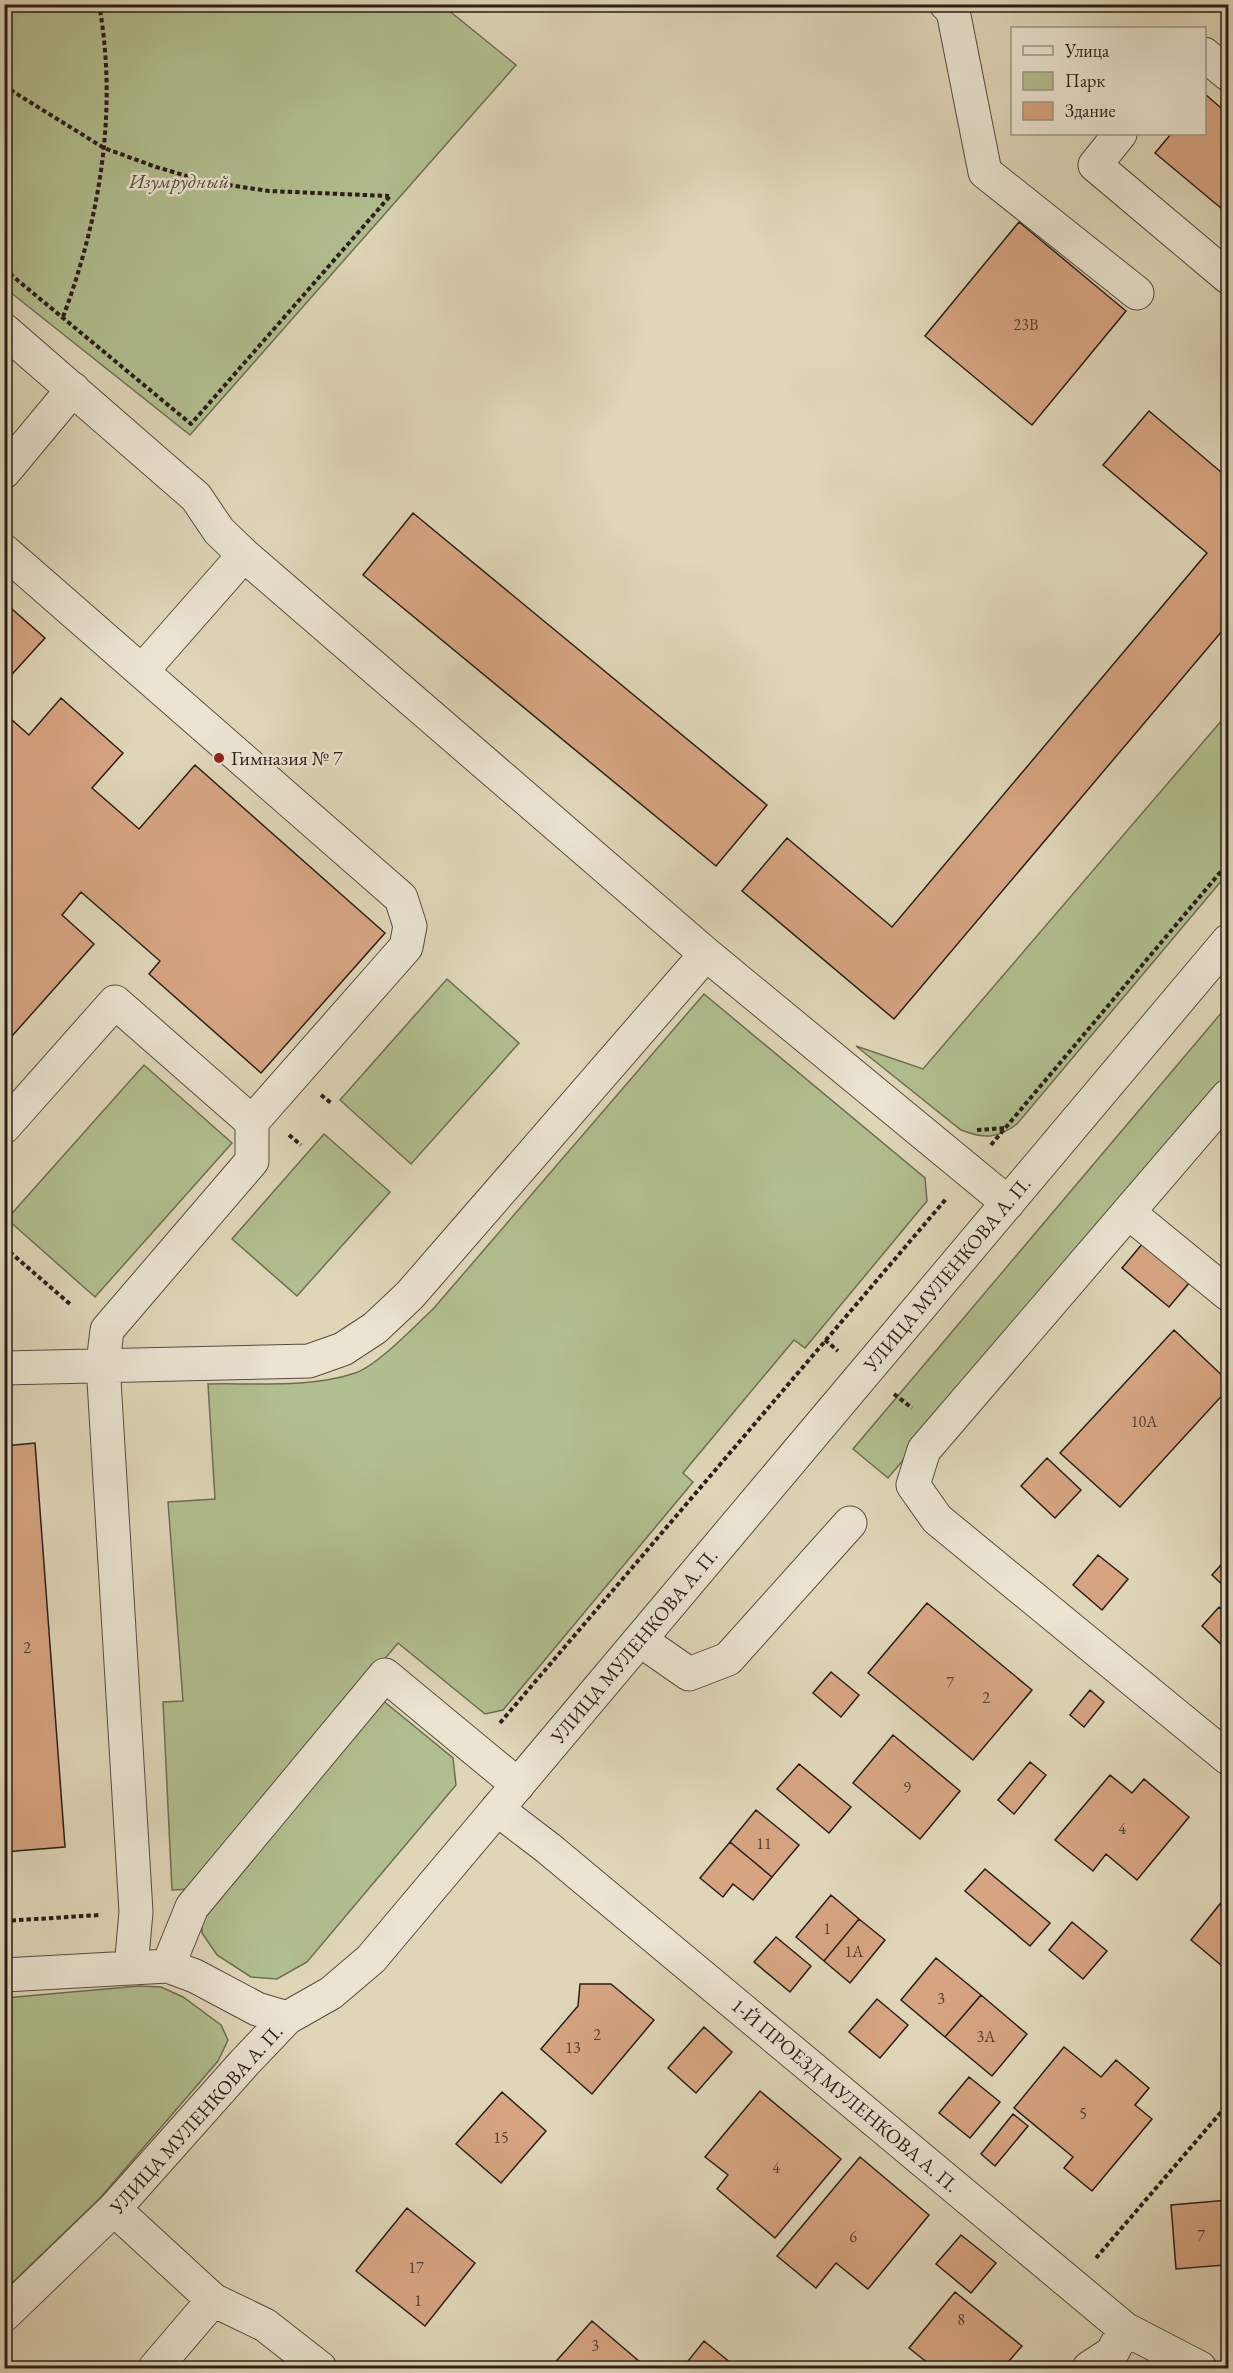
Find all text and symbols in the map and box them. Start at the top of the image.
legend [1011,27,1206,135]
text: Улица [1064,39,1110,62]
text: Парк [1065,69,1105,92]
text: Здание [1065,99,1115,122]
park label: Изумрудный [128,168,229,194]
house number: 23В [1014,314,1038,335]
place label: Гимназия № 7 [231,745,343,771]
marker: Гимназия № 7 [212,751,226,765]
street label: УЛИЦА МУЛЕНКОВА А. П. [857,1171,1036,1378]
house number: 10А [1131,1411,1158,1432]
street label: УЛИЦА МУЛЕНКОВА А. П. [544,1543,723,1750]
house number: 2 [23,1637,31,1658]
house number: 7 [946,1672,954,1693]
house number: 2 [982,1687,990,1708]
house number: 9 [903,1777,911,1798]
house number: 4 [1118,1818,1126,1839]
house number: 11 [756,1833,772,1854]
house number: 1 [823,1918,831,1939]
house number: 1А [845,1941,864,1962]
house number: 3 [937,1988,945,2009]
street label: 1-Й ПРОЕЗД МУЛЕНКОВА А. П. [726,1992,964,2198]
street label: УЛИЦА МУЛЕНКОВА А. П. [103,2019,288,2220]
house number: 2 [593,2024,601,2045]
house number: 3А [977,2026,996,2047]
house number: 13 [565,2037,581,2058]
house number: 5 [1079,2103,1087,2124]
house number: 15 [493,2127,509,2148]
house number: 4 [772,2157,780,2178]
house number: 7 [1197,2225,1205,2246]
house number: 6 [849,2226,857,2247]
house number: 17 [408,2257,424,2278]
house number: 1 [414,2290,422,2311]
house number: 8 [957,2309,965,2330]
house number: 3 [591,2335,599,2356]

